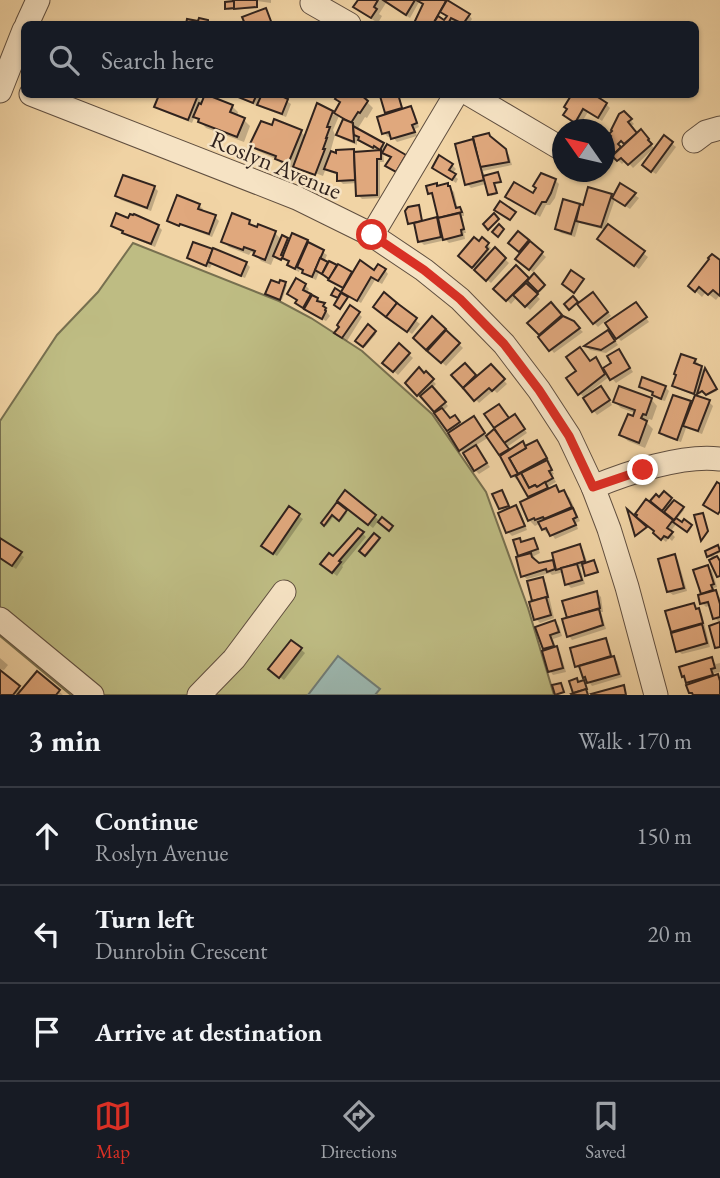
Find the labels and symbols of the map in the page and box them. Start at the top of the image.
north arrow [552,119,615,182]
street label: Roslyn Avenue [206,123,346,206]
route start [356,219,387,250]
route end [627,454,658,485]

